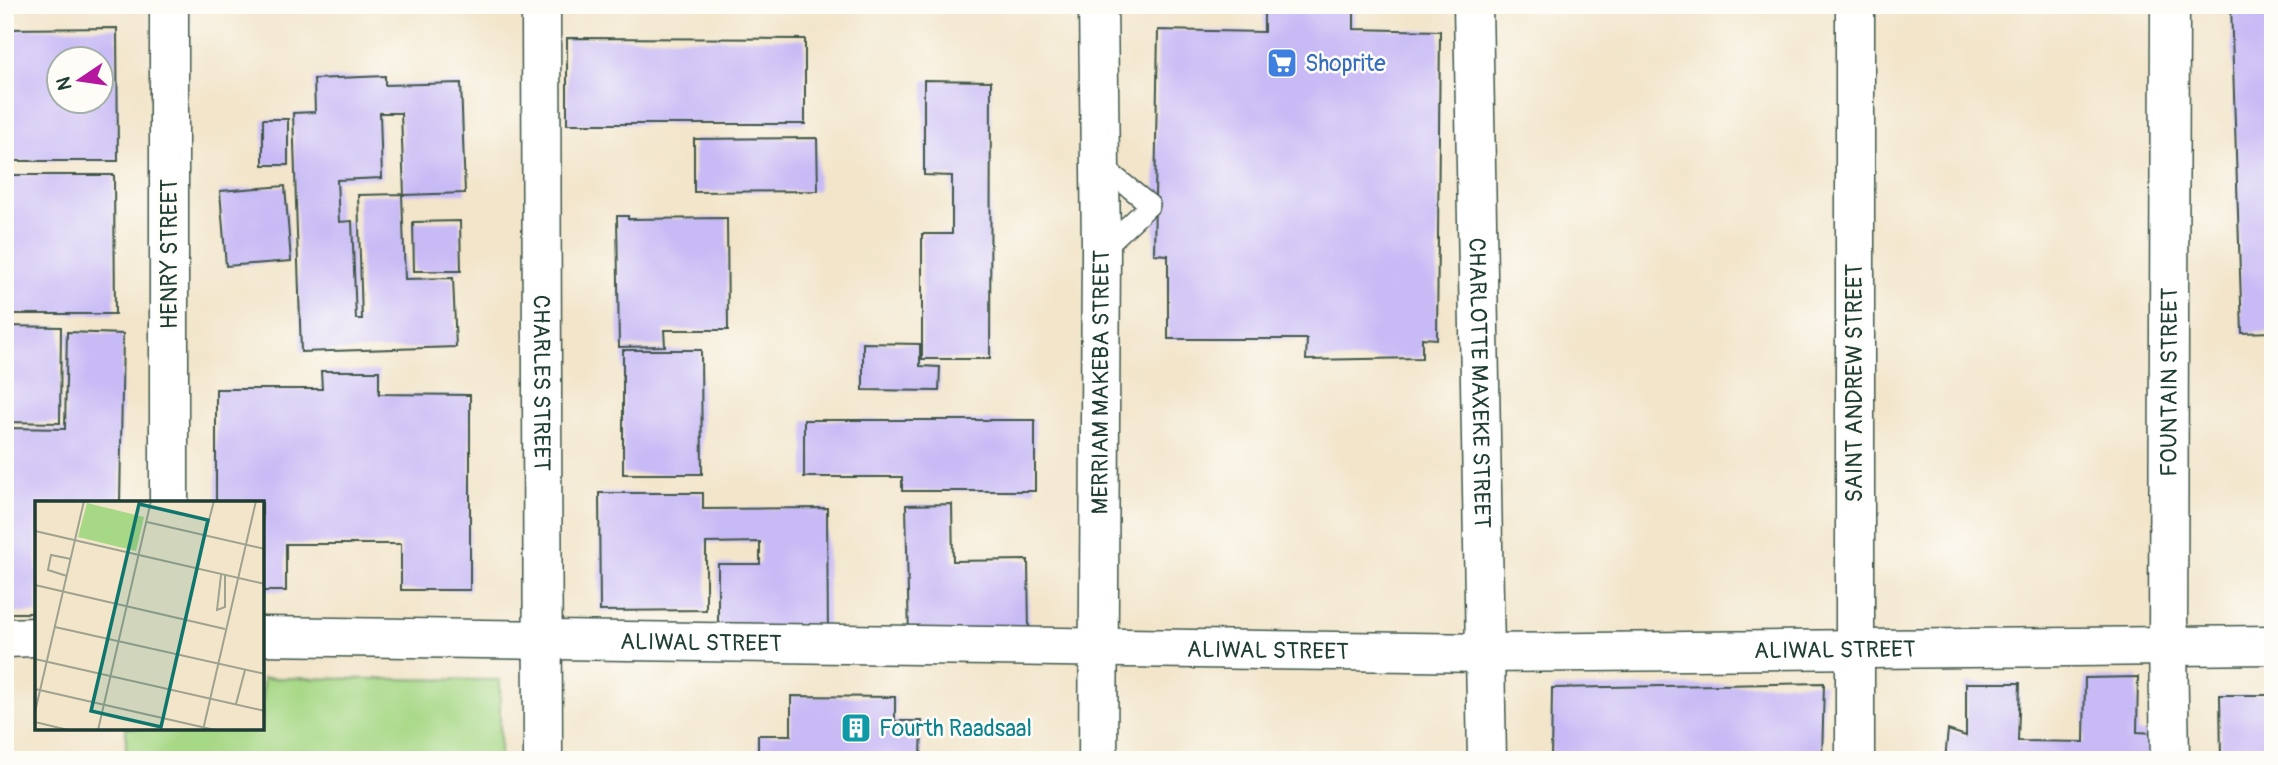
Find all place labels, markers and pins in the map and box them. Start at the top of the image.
supermarket icon: Shoprite [1265,46,1299,80]
place label: Shoprite [1305,49,1386,78]
building icon: Fourth Raadsaal [839,711,873,745]
place label: Fourth Raadsaal [879,714,1032,743]

